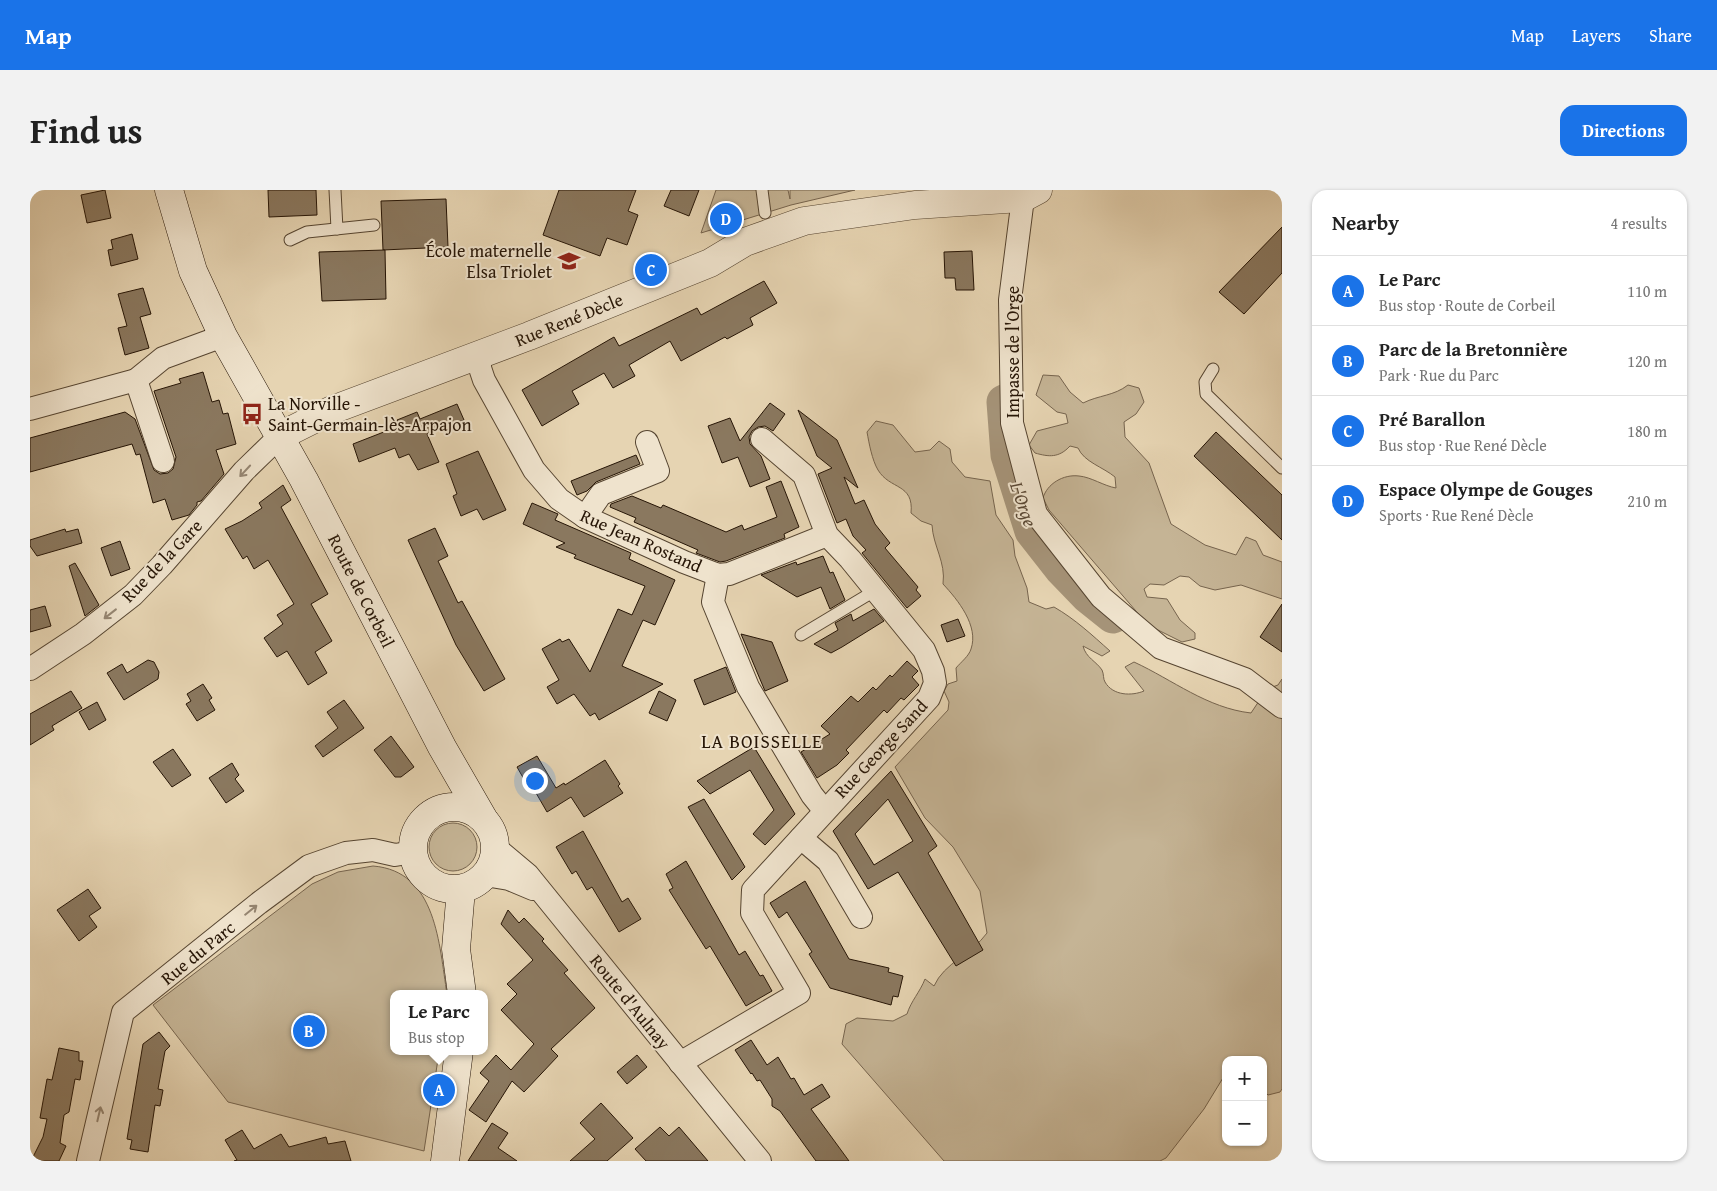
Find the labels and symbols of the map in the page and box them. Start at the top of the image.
pin: D [710,200,742,238]
place label: École maternelle Elsa Triolet [426,237,553,285]
school or university icon: École maternelle Elsa Triolet [556,248,582,274]
pin: C [635,251,667,289]
street label: Rue René Dècle [511,286,627,353]
street label: Impasse de l'Orge [999,286,1026,418]
place label: La Norville - Saint-Germain-lès-Arpajon [268,390,472,438]
bus stop icon: La Norville - Saint-Germain-lès-Arpajon [239,401,265,427]
one-way arrow [239,464,251,477]
water label: L'Orge [1003,477,1045,531]
street label: Rue Jean Rostand [576,502,707,580]
street label: Rue de la Gare [115,513,208,608]
street label: Route de Corbeil [321,529,402,652]
one-way arrow [103,609,117,619]
street label: Rue George Sand [828,693,934,804]
district label: LA BOISSELLE [701,727,823,755]
your location [522,768,548,794]
one-way arrow [244,904,257,915]
street label: Rue du Parc [155,914,241,991]
street label: Route d'Aulnay [584,948,677,1055]
pin: B [293,1012,325,1050]
pin: A [423,1071,455,1109]
one-way arrow [95,1106,104,1122]

